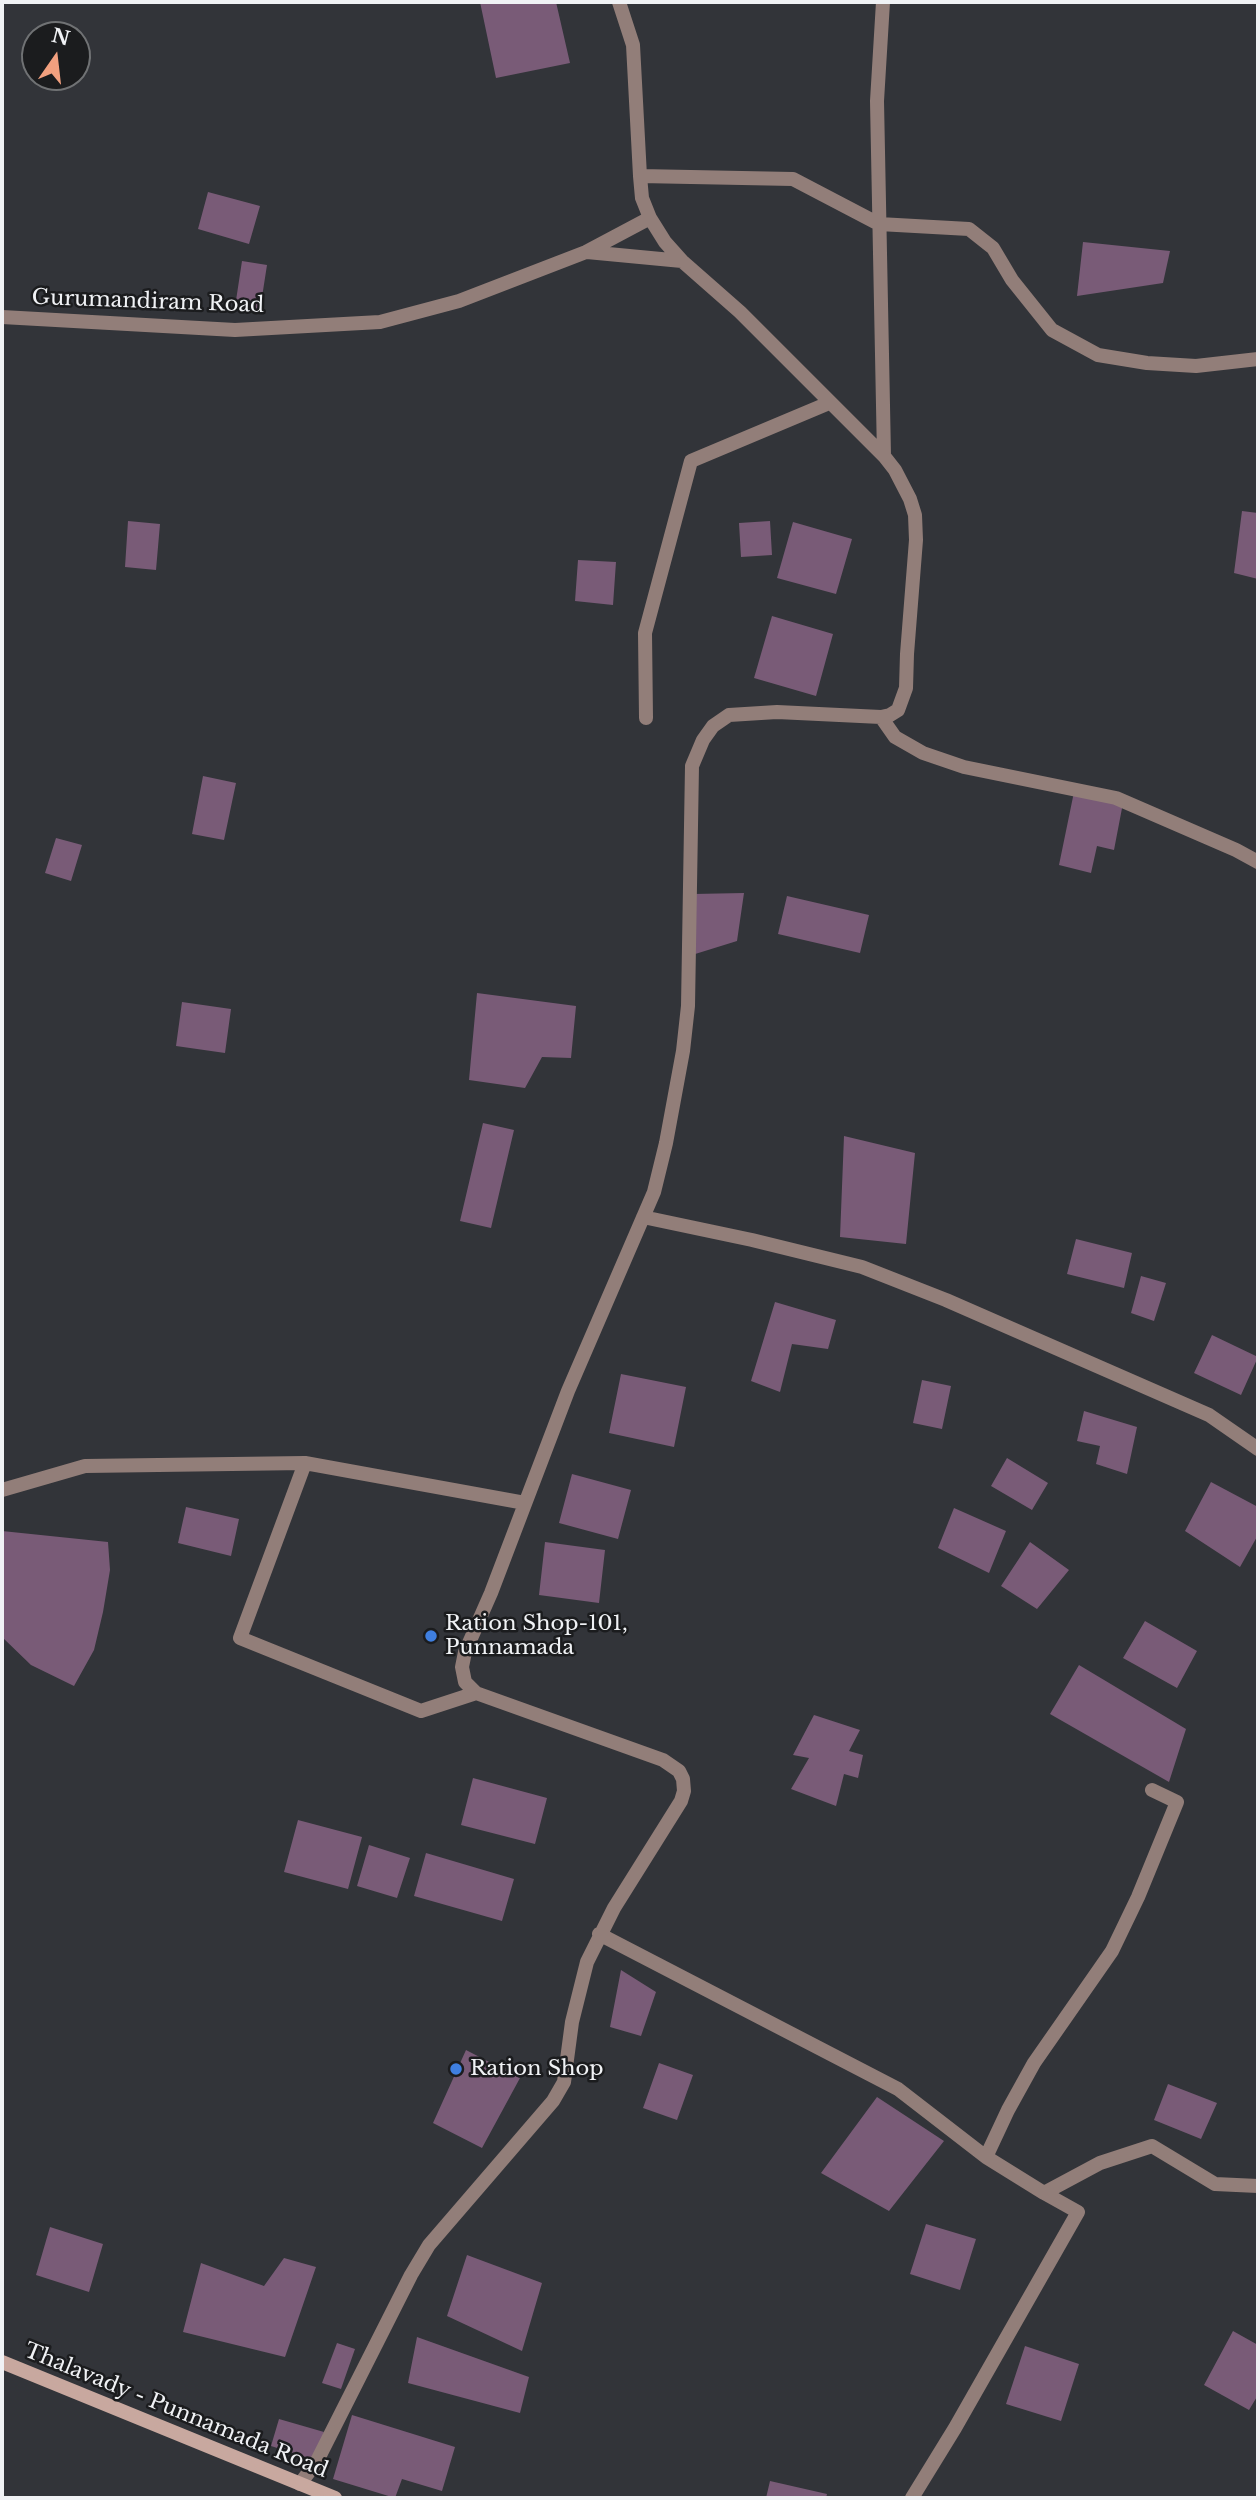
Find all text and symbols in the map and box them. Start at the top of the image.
north arrow [21,21,91,91]
text: N [49,24,72,50]
street label: Gurumandiram Road [31,285,265,319]
place label: Ration Shop-101, Punnamada [445,1611,628,1661]
marker: Ration Shop-101, Punnamada [423,1628,439,1644]
place label: Ration Shop [470,2056,603,2082]
marker: Ration Shop [448,2061,464,2077]
street label: Thalavady - Punnamada Road [20,2338,332,2484]

